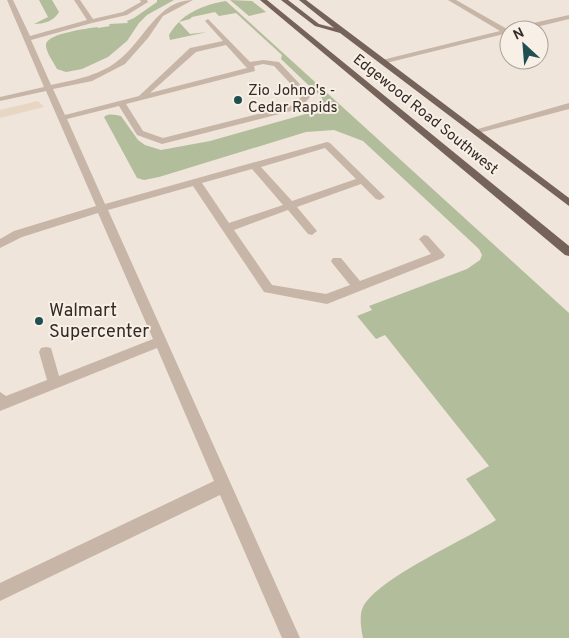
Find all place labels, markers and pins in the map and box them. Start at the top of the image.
place label: Zio Johno's - Cedar Rapids [248,82,338,118]
marker: Zio Johno's - Cedar Rapids [232,94,244,106]
place label: Walmart Supercenter [49,300,149,344]
marker: Walmart Supercenter [33,315,45,327]

